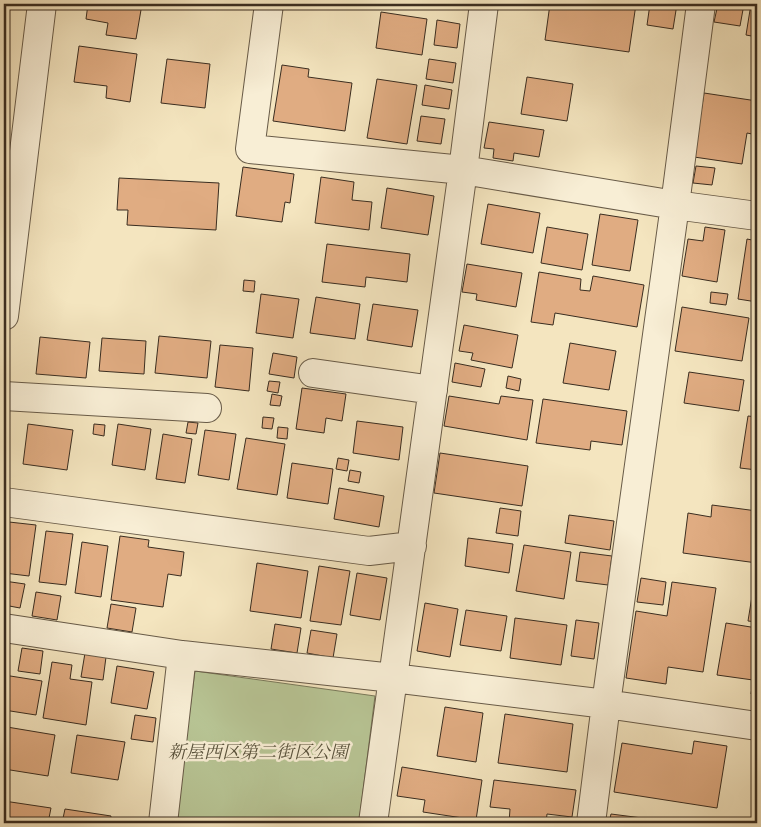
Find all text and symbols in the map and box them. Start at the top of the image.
park label: 新屋西区第二街区公園 [168,741,351,764]

